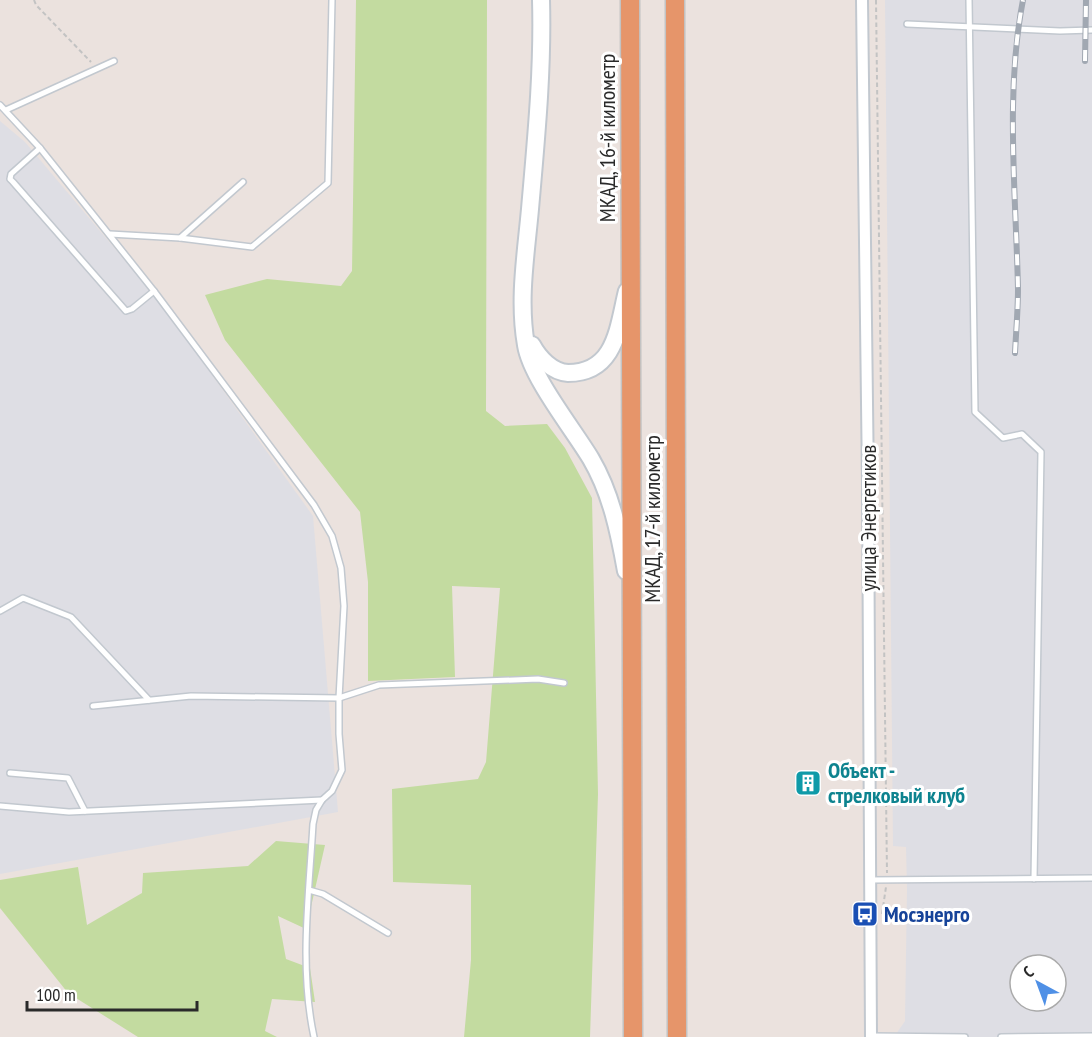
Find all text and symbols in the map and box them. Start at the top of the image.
street label: МКАД, 16-й километр [593,54,621,222]
street label: МКАД, 17-й километр [638,435,666,603]
street label: улица Энергетиков [854,444,882,591]
place label: Объект - стрелковый клуб [828,756,965,809]
building icon: Объект - стрелковый клуб [793,768,823,798]
bus stop icon: Мосэнерго [850,899,880,929]
place label: Мосэнерго [884,900,970,928]
north arrow [1008,953,1068,1013]
text: С [1019,961,1038,982]
scale bar [27,974,196,1012]
text: 100 m [36,983,76,1006]

